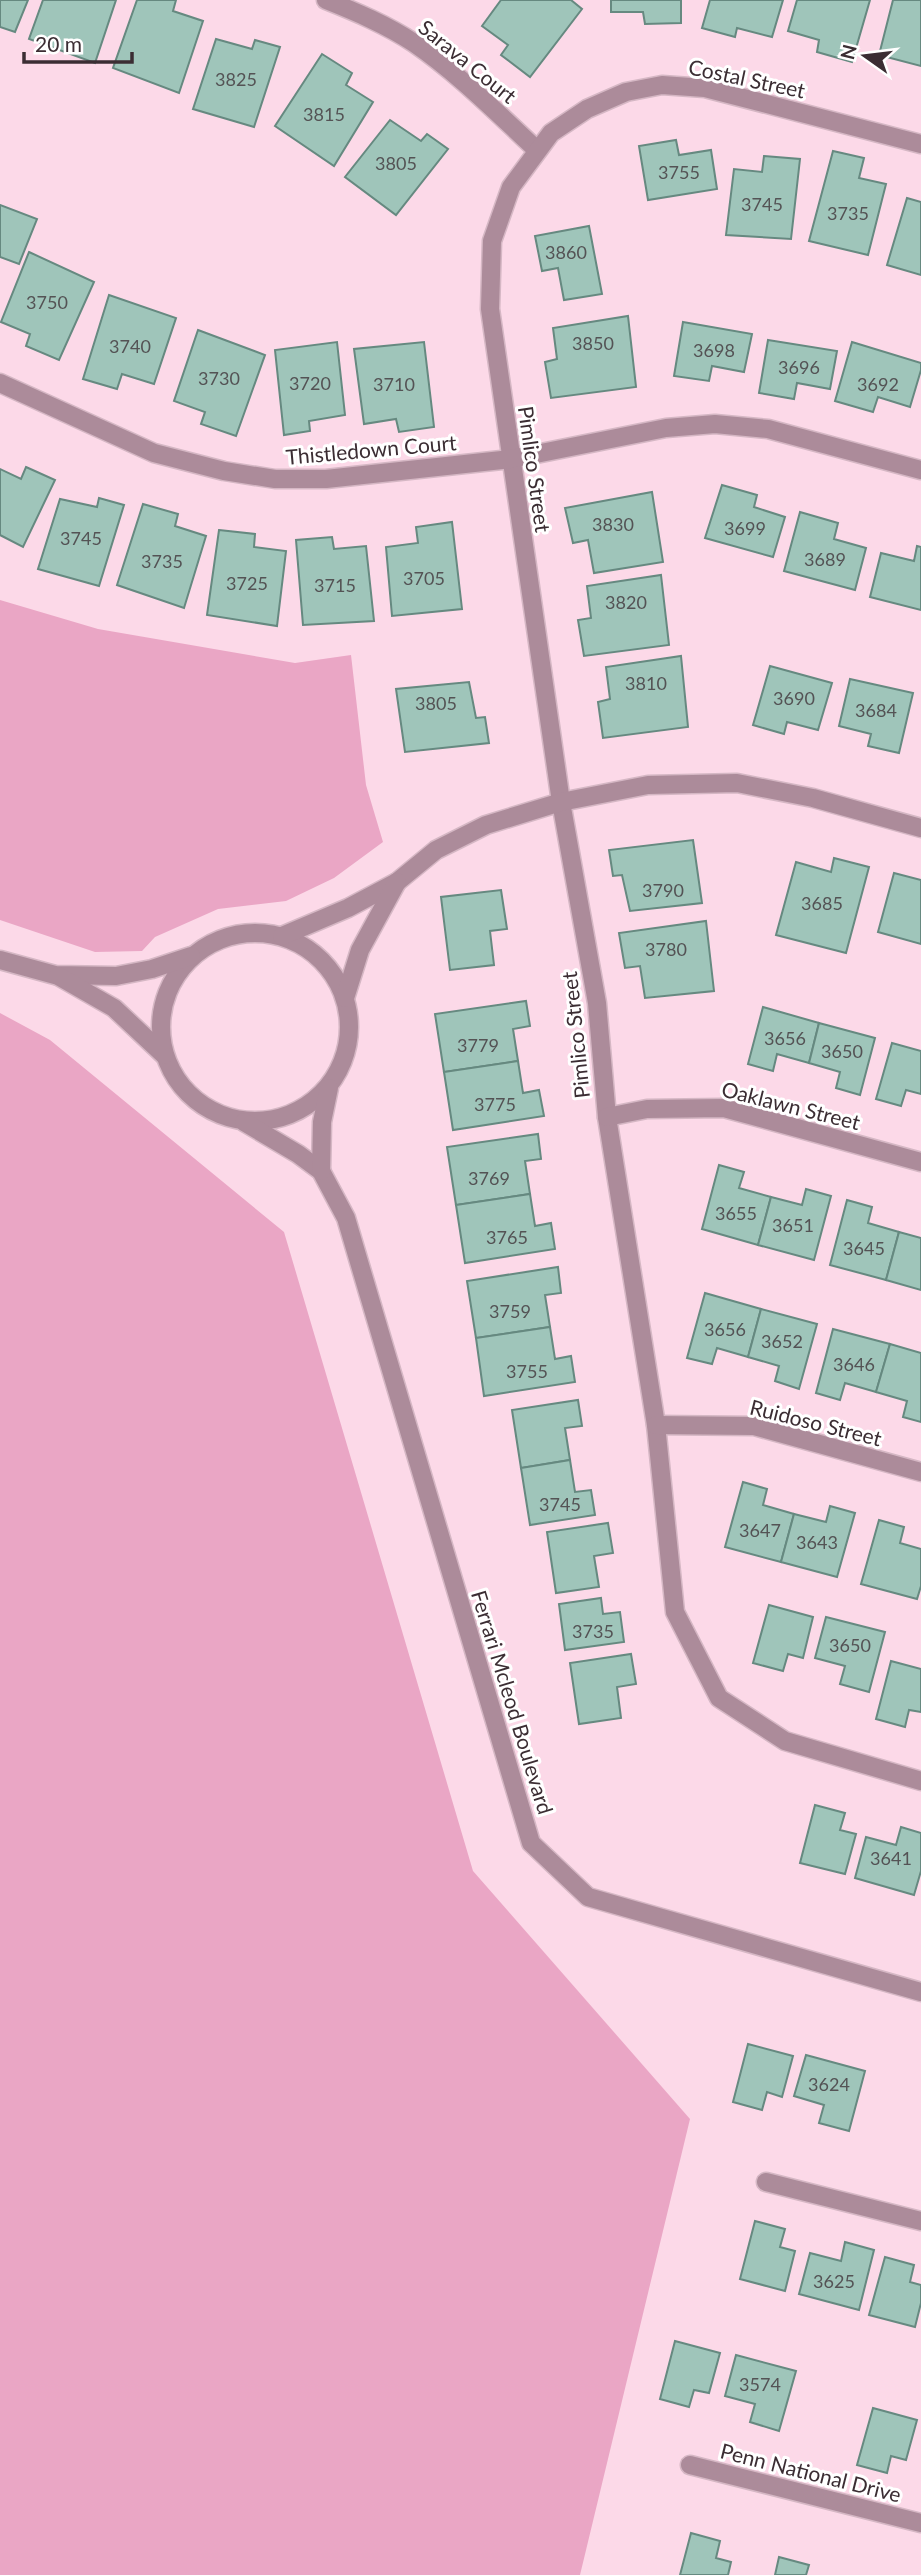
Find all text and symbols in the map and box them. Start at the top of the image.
street label: Sarava Court [414,14,522,108]
scale bar [24,21,133,65]
north arrow [830,21,900,91]
text: 20 m [35,31,82,56]
text: N [835,42,861,62]
street label: Costal Street [686,53,808,103]
house number: 3825 [215,68,257,90]
house number: 3815 [303,103,345,125]
house number: 3805 [375,152,417,174]
house number: 3755 [658,161,700,183]
house number: 3745 [741,193,783,215]
house number: 3735 [827,202,869,224]
house number: 3860 [545,241,587,263]
house number: 3750 [26,291,68,313]
house number: 3850 [572,332,614,354]
house number: 3740 [109,335,151,357]
house number: 3698 [693,339,735,361]
house number: 3696 [778,356,820,378]
house number: 3730 [198,367,240,389]
house number: 3720 [289,372,331,394]
house number: 3710 [373,373,415,395]
house number: 3692 [857,373,899,395]
street label: Pimlico Street [514,404,556,534]
street label: Thistledown Court [285,429,458,469]
house number: 3830 [592,513,634,535]
house number: 3699 [724,517,766,539]
house number: 3745 [60,527,102,549]
house number: 3689 [804,548,846,570]
house number: 3735 [141,550,183,572]
house number: 3705 [403,567,445,589]
house number: 3725 [226,572,268,594]
house number: 3715 [314,574,356,596]
house number: 3820 [605,591,647,613]
house number: 3810 [625,672,667,694]
house number: 3690 [773,687,815,709]
house number: 3805 [415,692,457,714]
house number: 3684 [855,699,897,721]
house number: 3790 [642,879,684,901]
house number: 3685 [801,892,843,914]
house number: 3780 [645,938,687,960]
street label: Pimlico Street [556,970,594,1100]
house number: 3656 [764,1027,806,1049]
house number: 3779 [457,1034,499,1056]
house number: 3650 [821,1040,863,1062]
street label: Oaklawn Street [719,1076,863,1134]
house number: 3775 [474,1093,516,1115]
house number: 3769 [468,1167,510,1189]
house number: 3655 [715,1202,757,1224]
house number: 3651 [772,1214,814,1236]
house number: 3765 [486,1226,528,1248]
house number: 3645 [843,1237,885,1259]
house number: 3759 [489,1300,531,1322]
house number: 3656 [704,1318,746,1340]
house number: 3652 [761,1330,803,1352]
house number: 3646 [833,1353,875,1375]
house number: 3755 [506,1360,548,1382]
street label: Ruidoso Street [748,1394,885,1451]
house number: 3745 [539,1493,581,1515]
house number: 3647 [739,1519,781,1541]
house number: 3643 [796,1531,838,1553]
street label: Ferrari Mcleod Boulevard [467,1587,559,1817]
house number: 3735 [572,1620,614,1642]
house number: 3650 [829,1634,871,1656]
house number: 3641 [870,1847,912,1869]
house number: 3624 [808,2073,850,2095]
house number: 3625 [813,2270,855,2292]
house number: 3574 [739,2373,781,2395]
street label: Penn National Drive [718,2437,904,2507]

